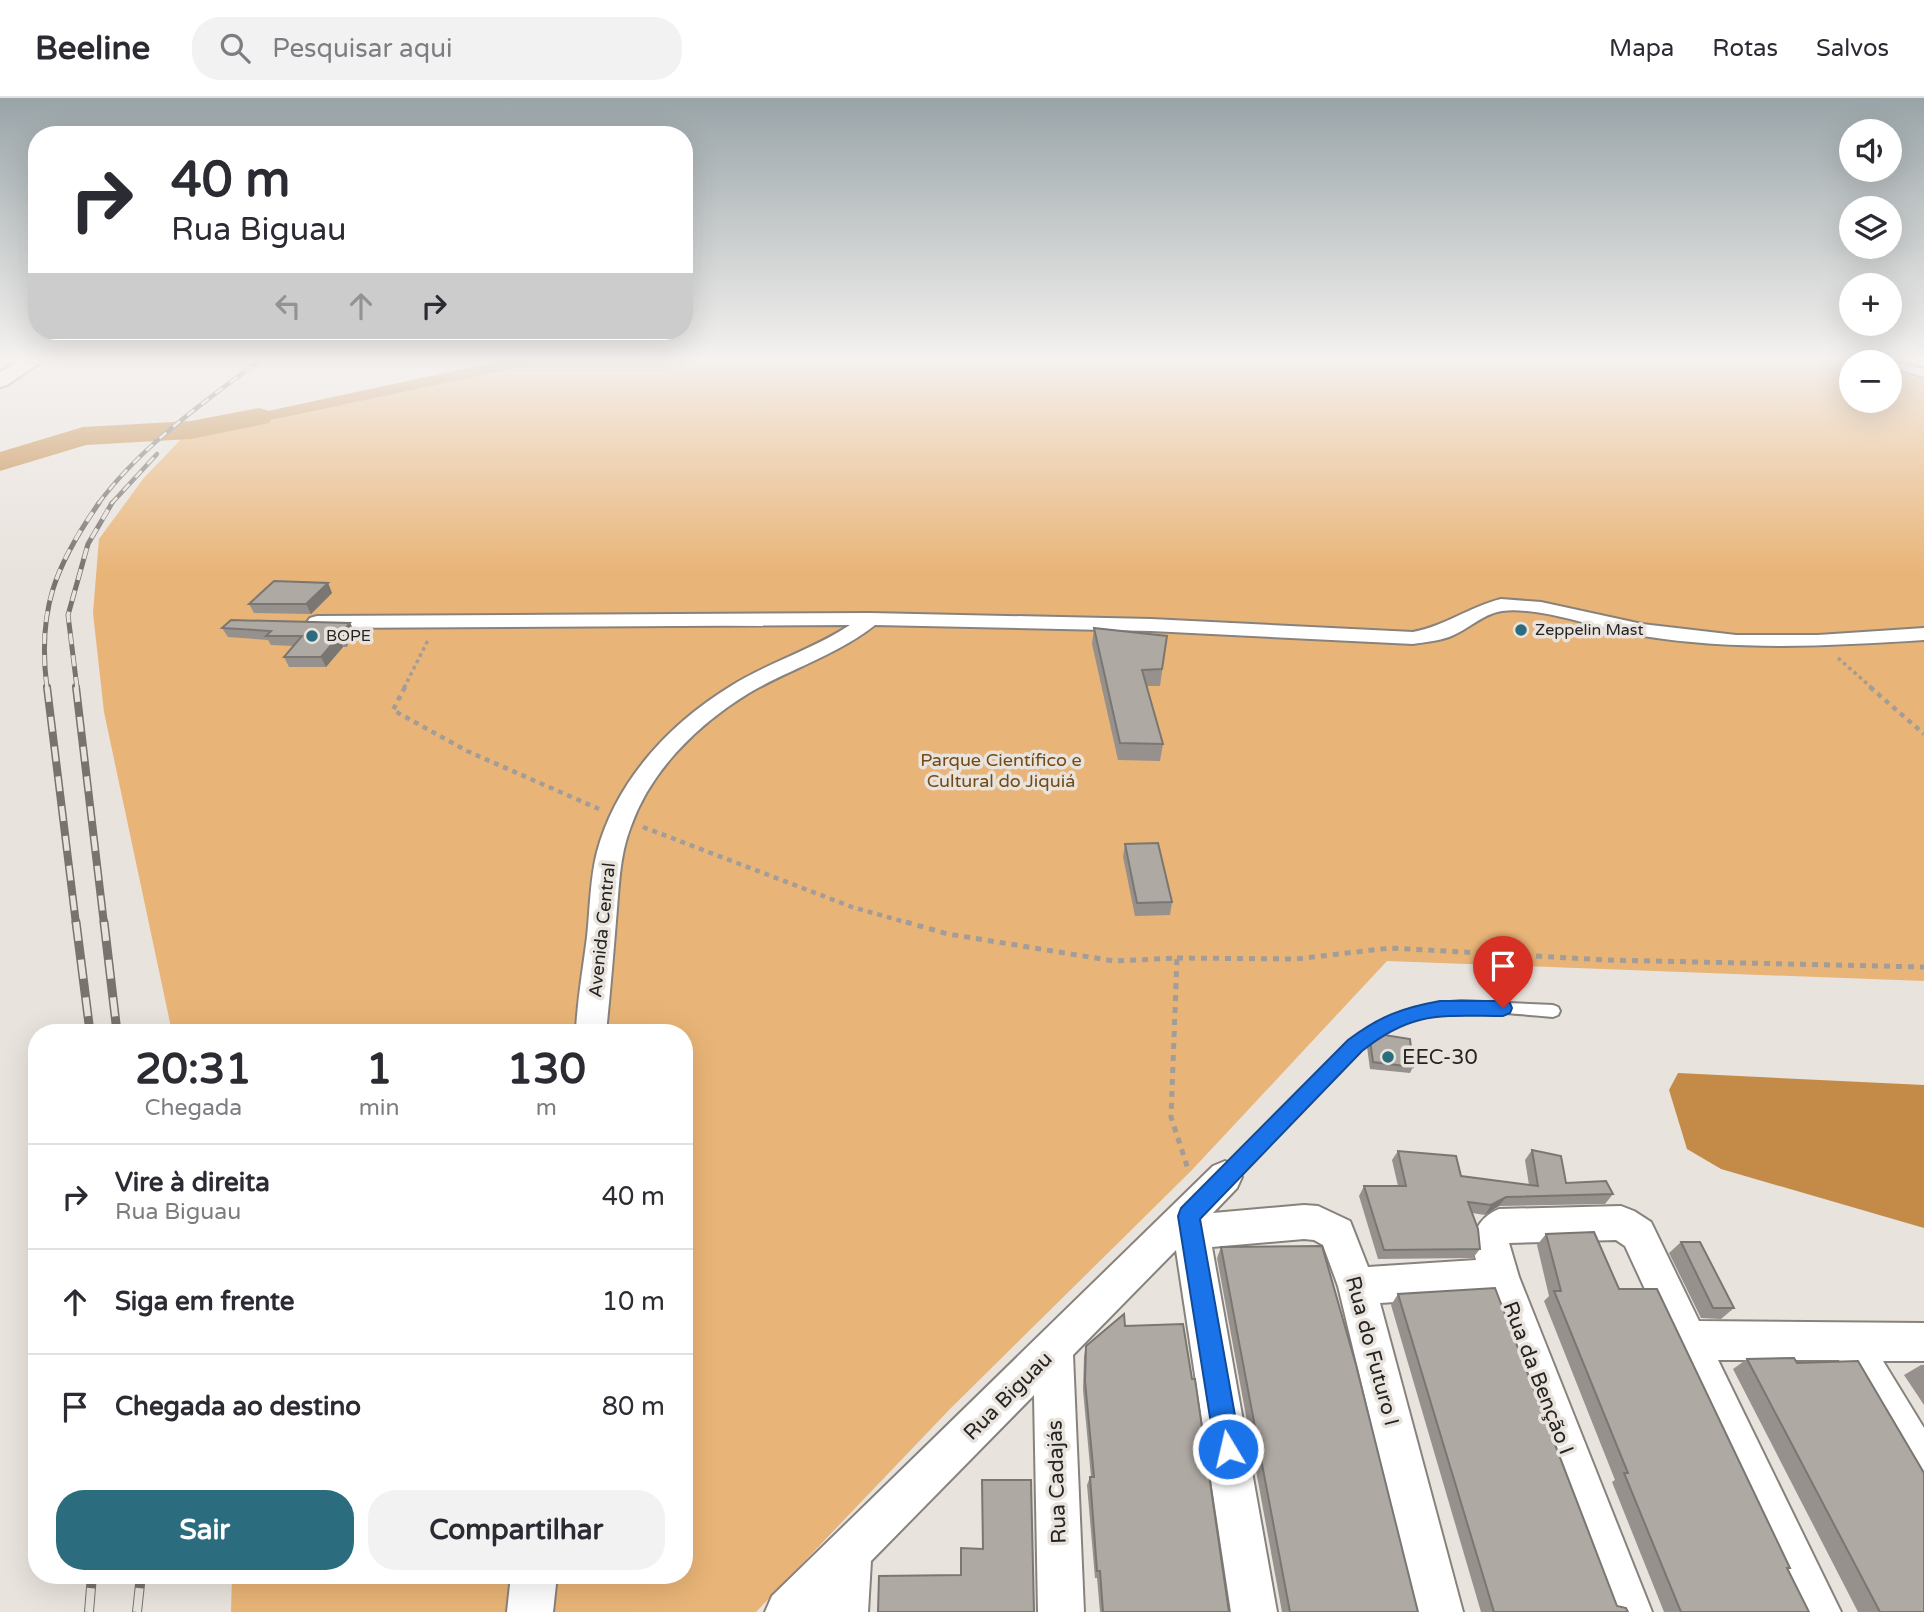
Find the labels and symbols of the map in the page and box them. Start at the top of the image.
place label: Zeppelin Mast [1535,620,1644,640]
marker: Zeppelin Mast [1513,622,1529,638]
place label: BOPE [326,626,371,646]
marker: BOPE [304,628,320,644]
park label: Parque Científico e Cultural do Jiquiá [920,749,1082,792]
street label: Avenida Central [584,861,620,999]
pin [1473,936,1533,1008]
place label: EEC-30 [1402,1045,1478,1070]
marker: EEC-30 [1380,1049,1396,1065]
street label: Rua do Futuro I [1340,1273,1404,1429]
street label: Rua da Benção I [1497,1298,1579,1458]
street label: Rua Biguau [958,1346,1058,1446]
position arrow [1191,1412,1265,1486]
street label: Rua Cadajás [1042,1420,1072,1544]

